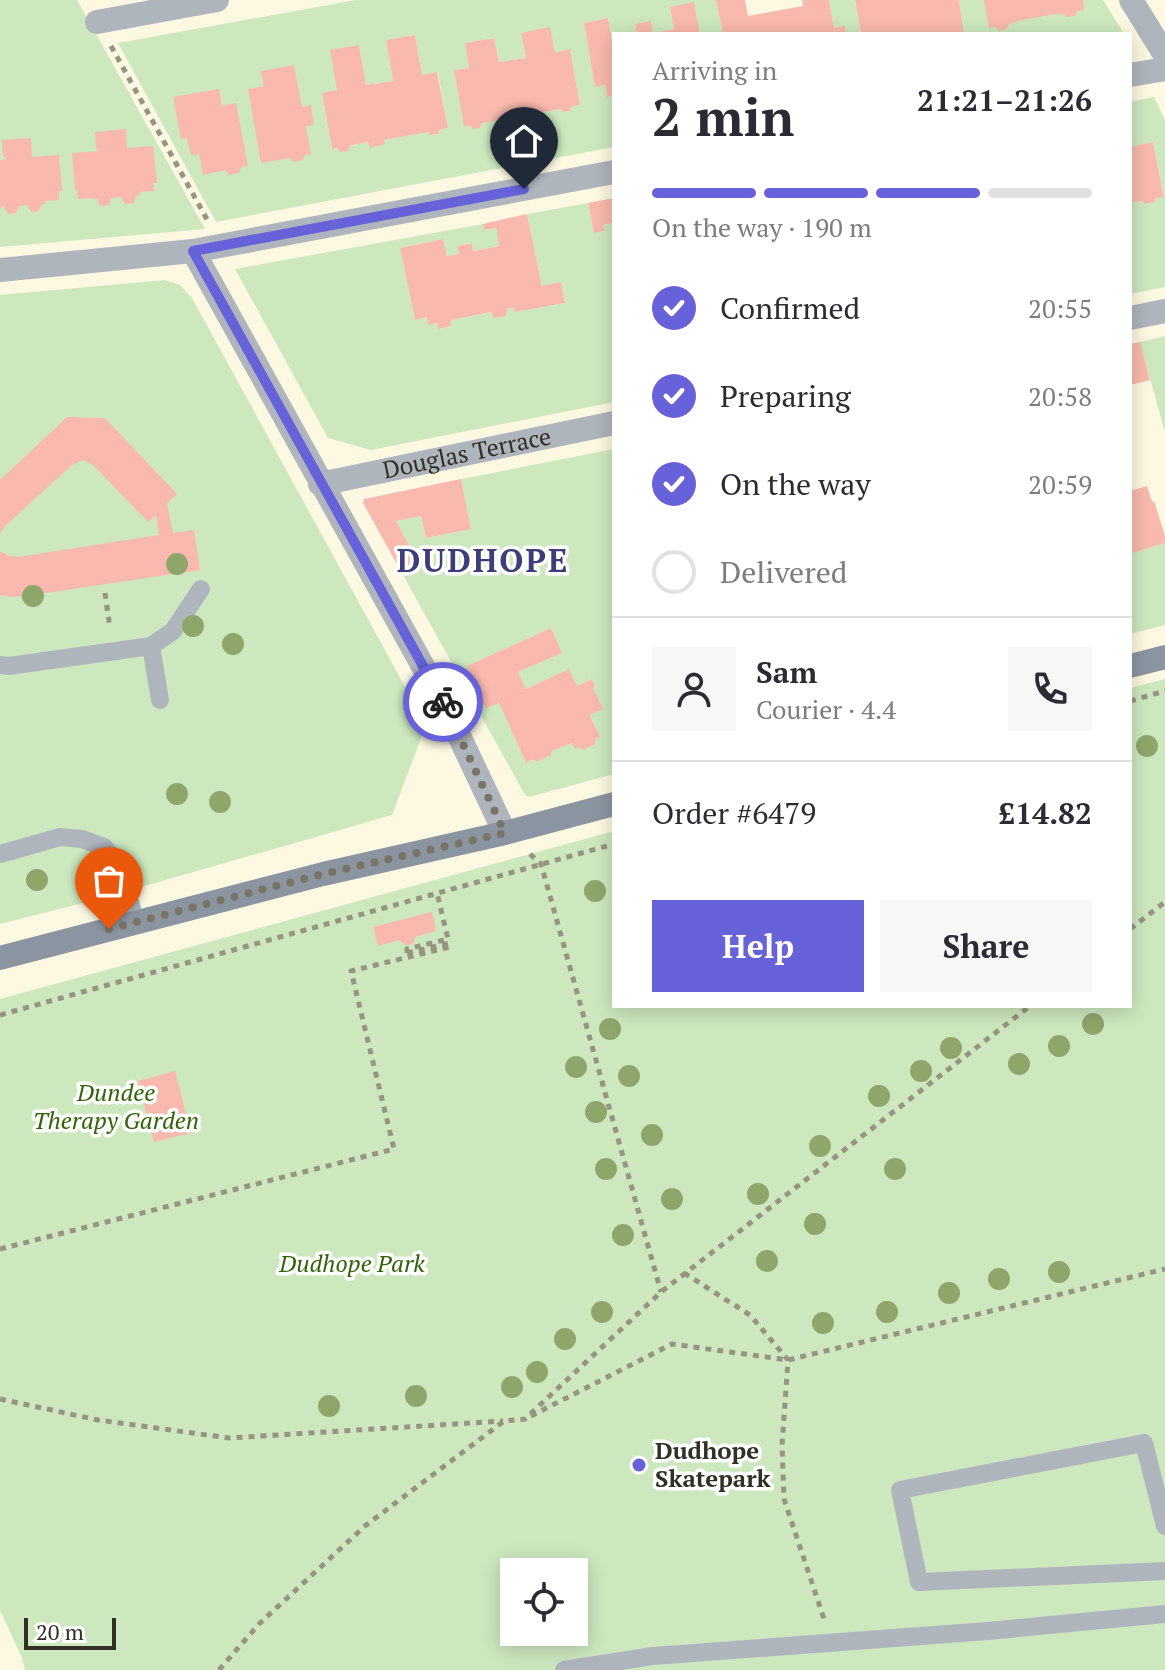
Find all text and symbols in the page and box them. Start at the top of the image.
text: Arriving in [652,53,777,87]
text: 21:21–21:26 [917,80,1092,120]
text: 2 min [652,82,794,151]
pin [490,107,558,189]
icon: home [502,119,546,163]
text: On the way · 190 m [652,210,872,244]
icon: check [652,286,696,330]
text: Confirmed [720,288,860,328]
text: 20:55 [1028,291,1092,325]
icon: check [652,374,696,418]
text: Preparing [720,376,851,416]
text: 20:58 [1028,379,1092,413]
street label: Douglas Terrace [380,419,554,486]
icon: check [652,462,696,506]
text: On the way [720,464,871,504]
text: 20:59 [1028,467,1092,501]
district label: DUDHOPE [397,539,569,581]
text: Delivered [720,552,847,592]
button: person [652,647,736,731]
button: phone [1008,647,1092,731]
text: Sam [756,652,817,692]
courier [403,662,483,742]
icon: bike [421,680,465,724]
text: Courier · 4.4 [756,692,896,726]
text: Order #6479 [652,793,816,833]
text: £14.82 [998,793,1092,833]
pin [75,847,143,929]
icon: bag [87,859,131,903]
button: Help [652,900,864,992]
button: Share [880,900,1092,992]
park label: Dundee Therapy Garden [33,1076,199,1136]
park label: Dudhope Park [278,1247,425,1279]
place label: Dudhope Skatepark [655,1434,771,1494]
marker: Dudhope Skatepark [630,1456,648,1474]
map controls [500,1558,588,1646]
button: locate [500,1558,588,1646]
scale bar [24,1614,116,1650]
text: 20 m [36,1617,84,1646]

